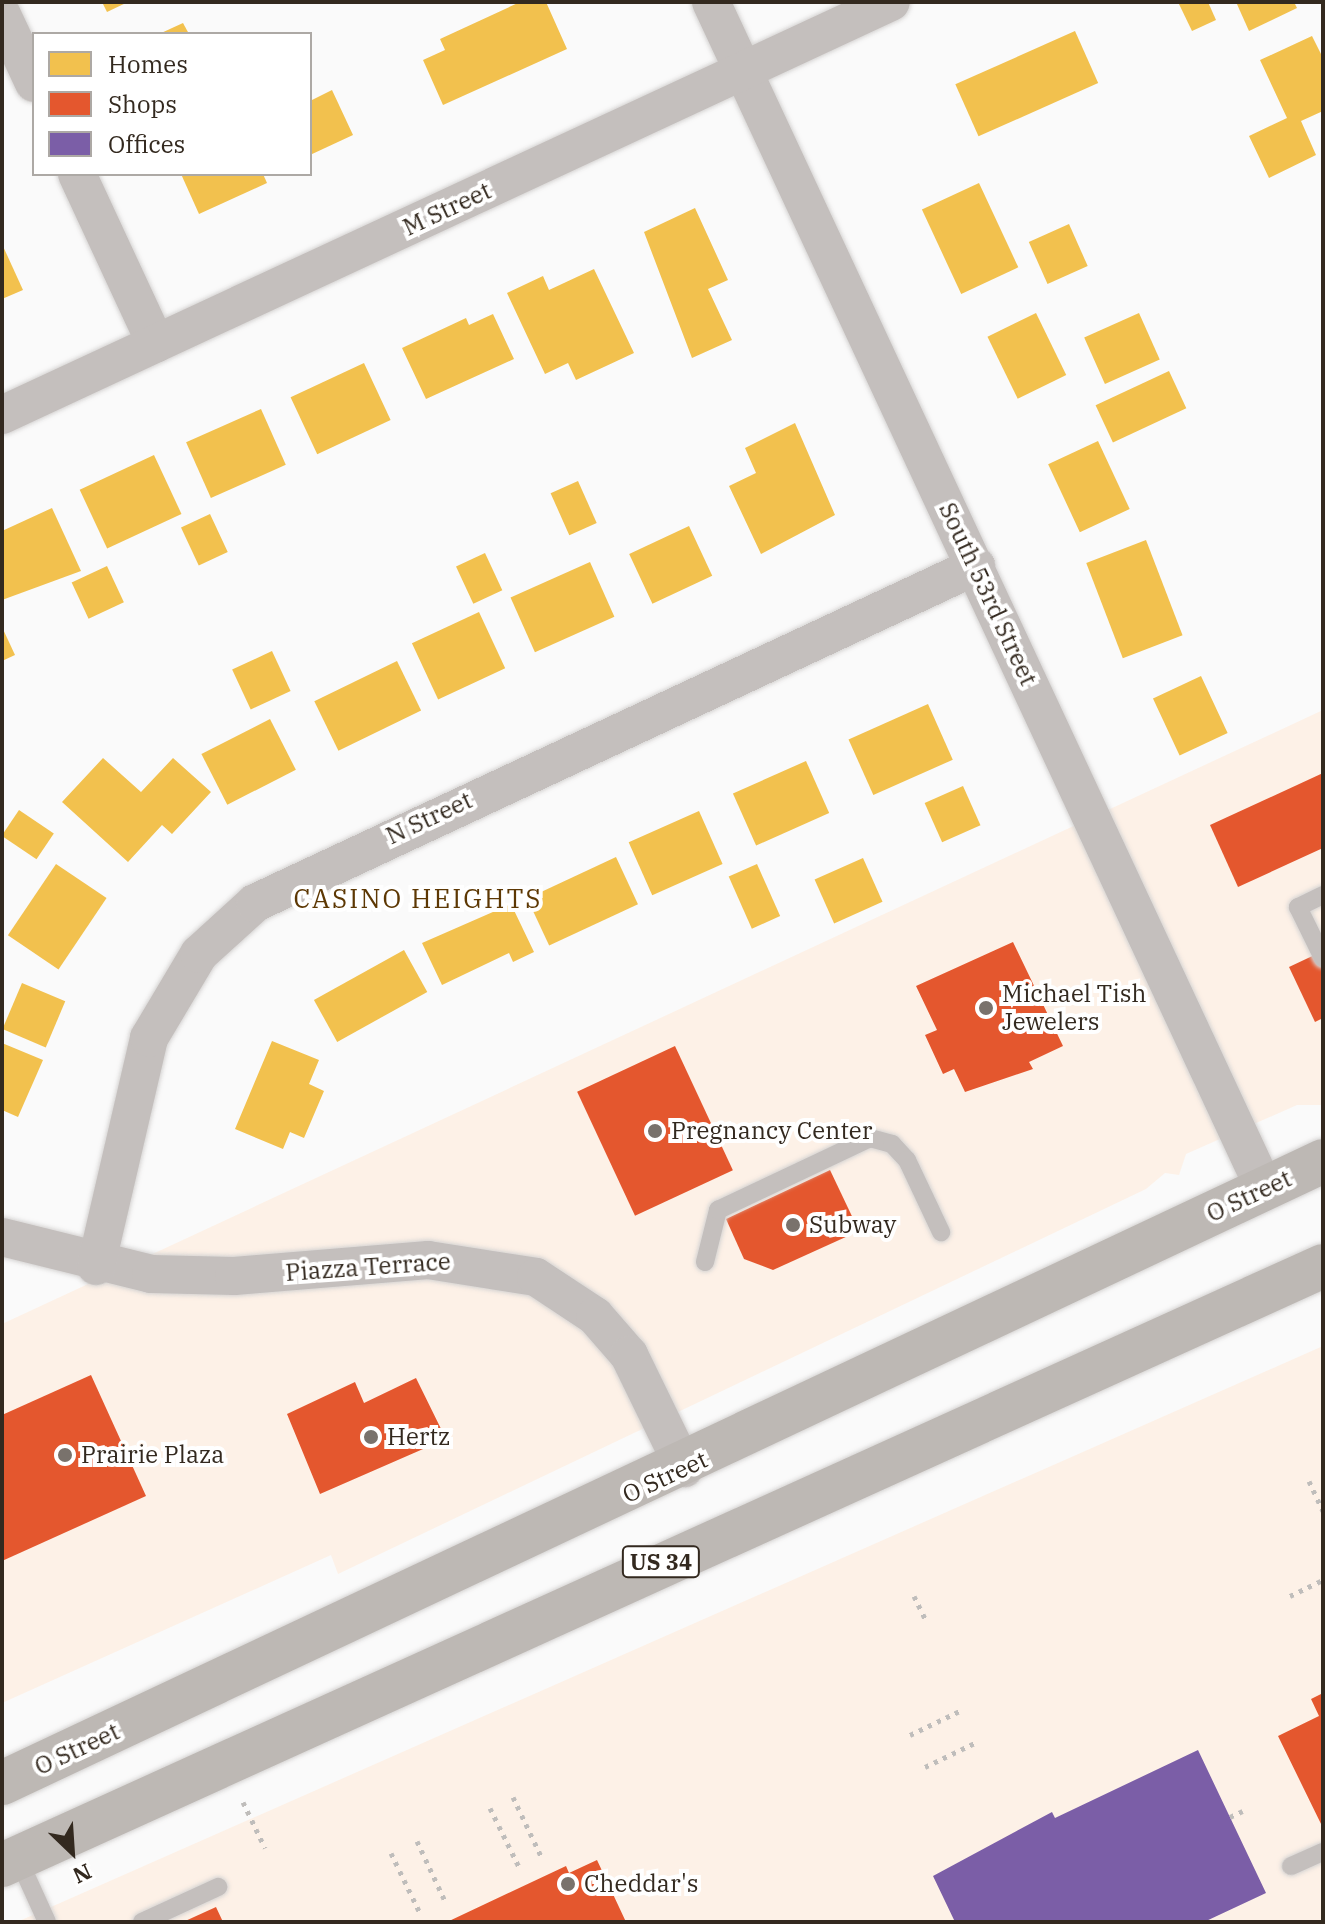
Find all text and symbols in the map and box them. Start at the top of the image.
legend [32,32,312,176]
text: Homes [108,48,188,80]
text: Shops [108,88,177,120]
text: Offices [108,128,185,160]
street label: M Street [398,176,496,242]
street label: South 53rd Street [933,498,1043,690]
street label: N Street [381,786,477,850]
district label: CASINO HEIGHTS [294,883,542,915]
place label: Michael Tish Jewelers [1002,980,1146,1036]
marker: Michael Tish Jewelers [977,999,995,1017]
place label: Pregnancy Center [671,1117,872,1145]
marker: Pregnancy Center [646,1122,664,1140]
street label: O Street [1202,1164,1296,1228]
place label: Subway [809,1211,896,1239]
marker: Subway [784,1216,802,1234]
street label: Piazza Terrace [284,1247,452,1287]
place label: Hertz [387,1423,450,1451]
marker: Hertz [362,1428,380,1446]
place label: Prairie Plaza [81,1441,224,1469]
street label: O Street [618,1445,712,1509]
marker: Prairie Plaza [56,1446,74,1464]
road number: US 34 [621,1544,701,1580]
street label: O Street [30,1717,124,1781]
north arrow [32,1812,112,1892]
text: N [68,1857,96,1891]
place label: Cheddar's [584,1870,698,1898]
marker: Cheddar's [559,1875,577,1893]

